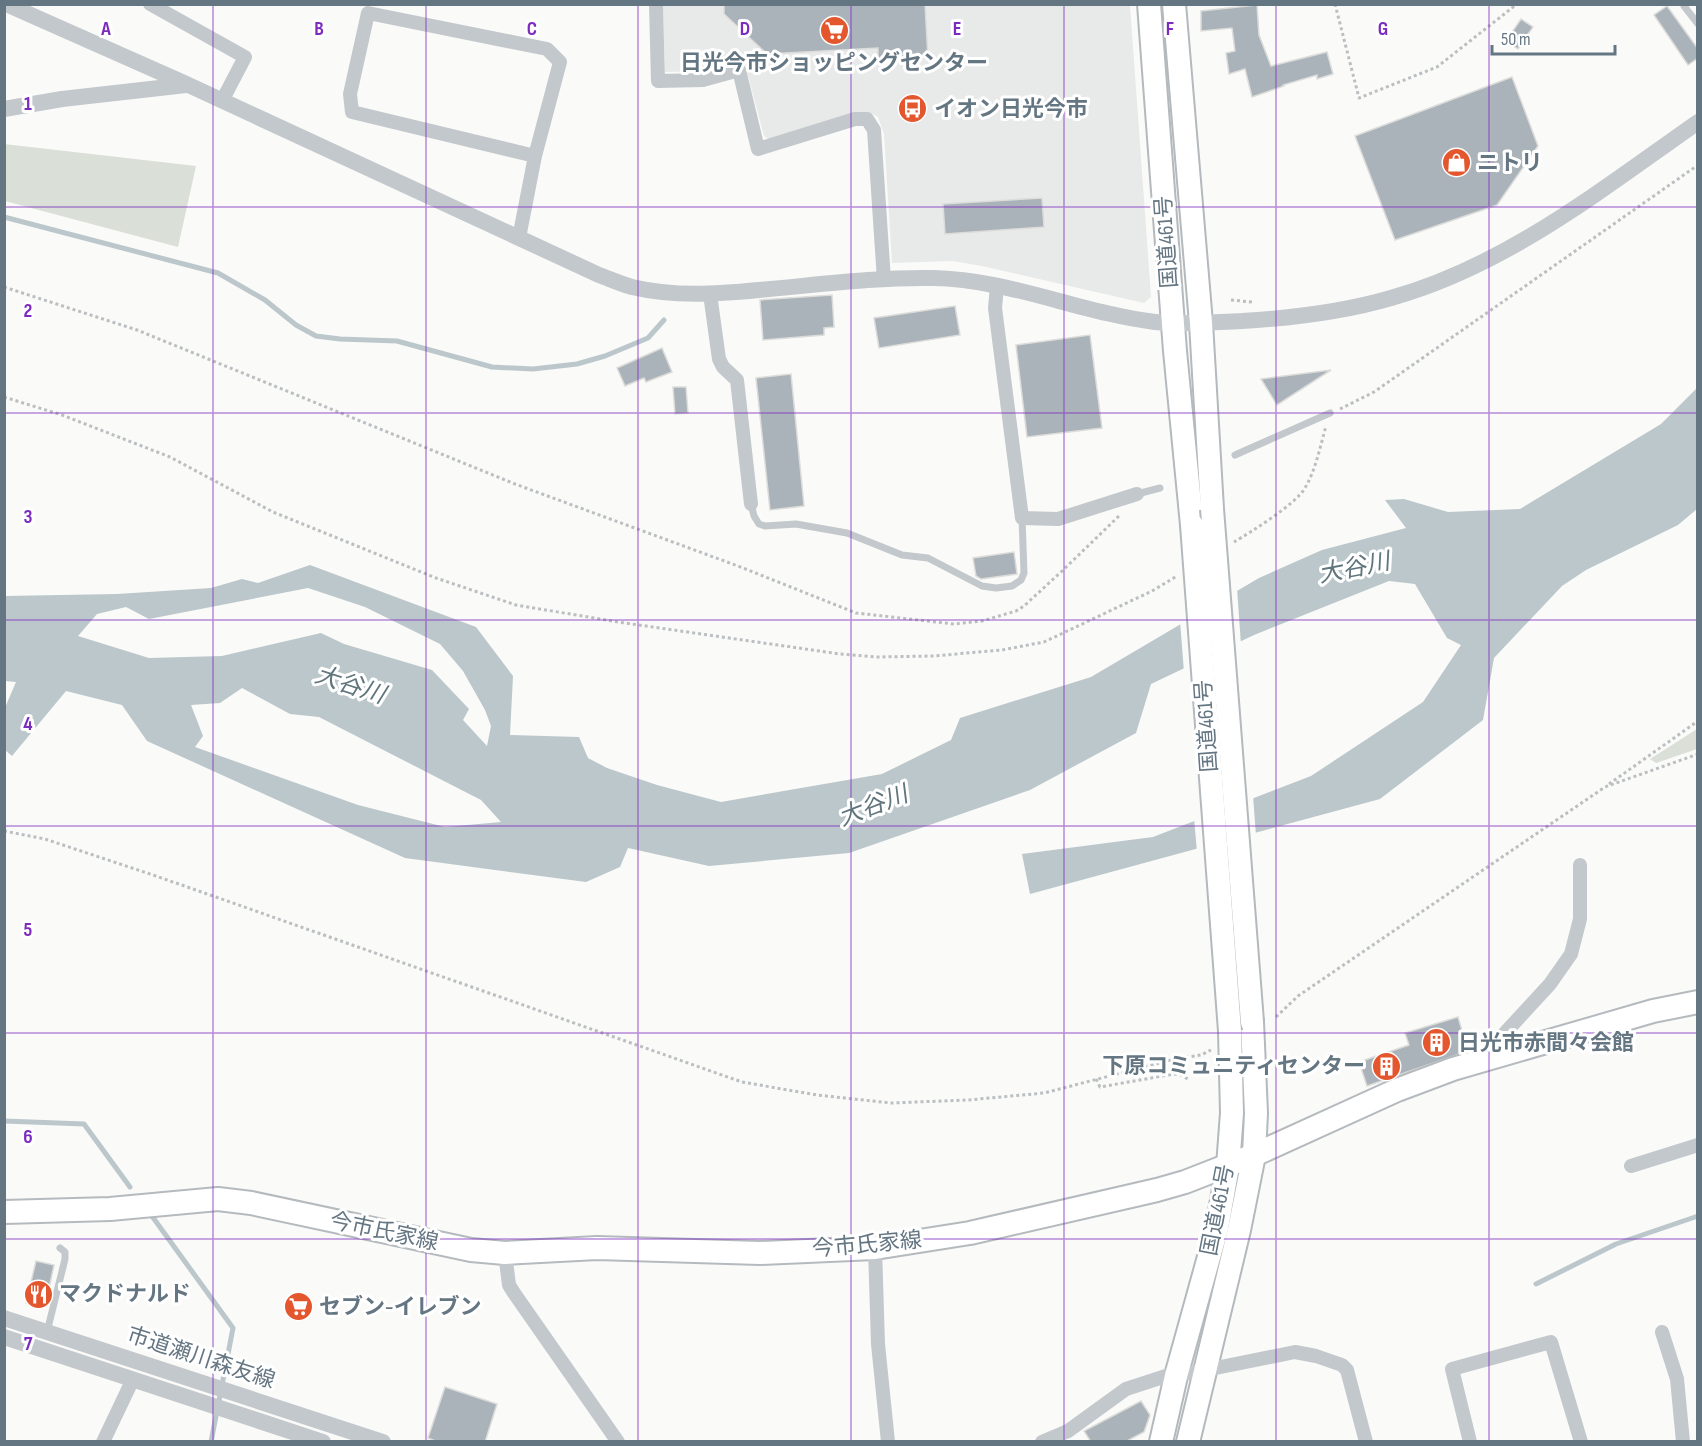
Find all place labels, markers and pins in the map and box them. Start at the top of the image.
supermarket icon: 日光今市ショッピングセンター [818,15,850,47]
place label: 日光今市ショッピングセンター [680,50,988,77]
bus stop icon: イオン日光今市 [897,93,929,125]
place label: イオン日光今市 [934,96,1088,123]
shop icon: ニトリ [1440,147,1472,179]
place label: ニトリ [1477,150,1543,177]
building icon: 日光市赤間々会館 [1421,1027,1453,1059]
place label: 日光市赤間々会館 [1458,1030,1634,1057]
building icon: 下原コミュニティセンター [1370,1050,1402,1082]
place label: 下原コミュニティセンター [1102,1053,1365,1080]
restaurant icon: マクドナルド [22,1278,54,1310]
place label: マクドナルド [59,1281,191,1308]
supermarket icon: セブン-イレブン [282,1291,314,1323]
place label: セブン-イレブン [319,1294,481,1321]

